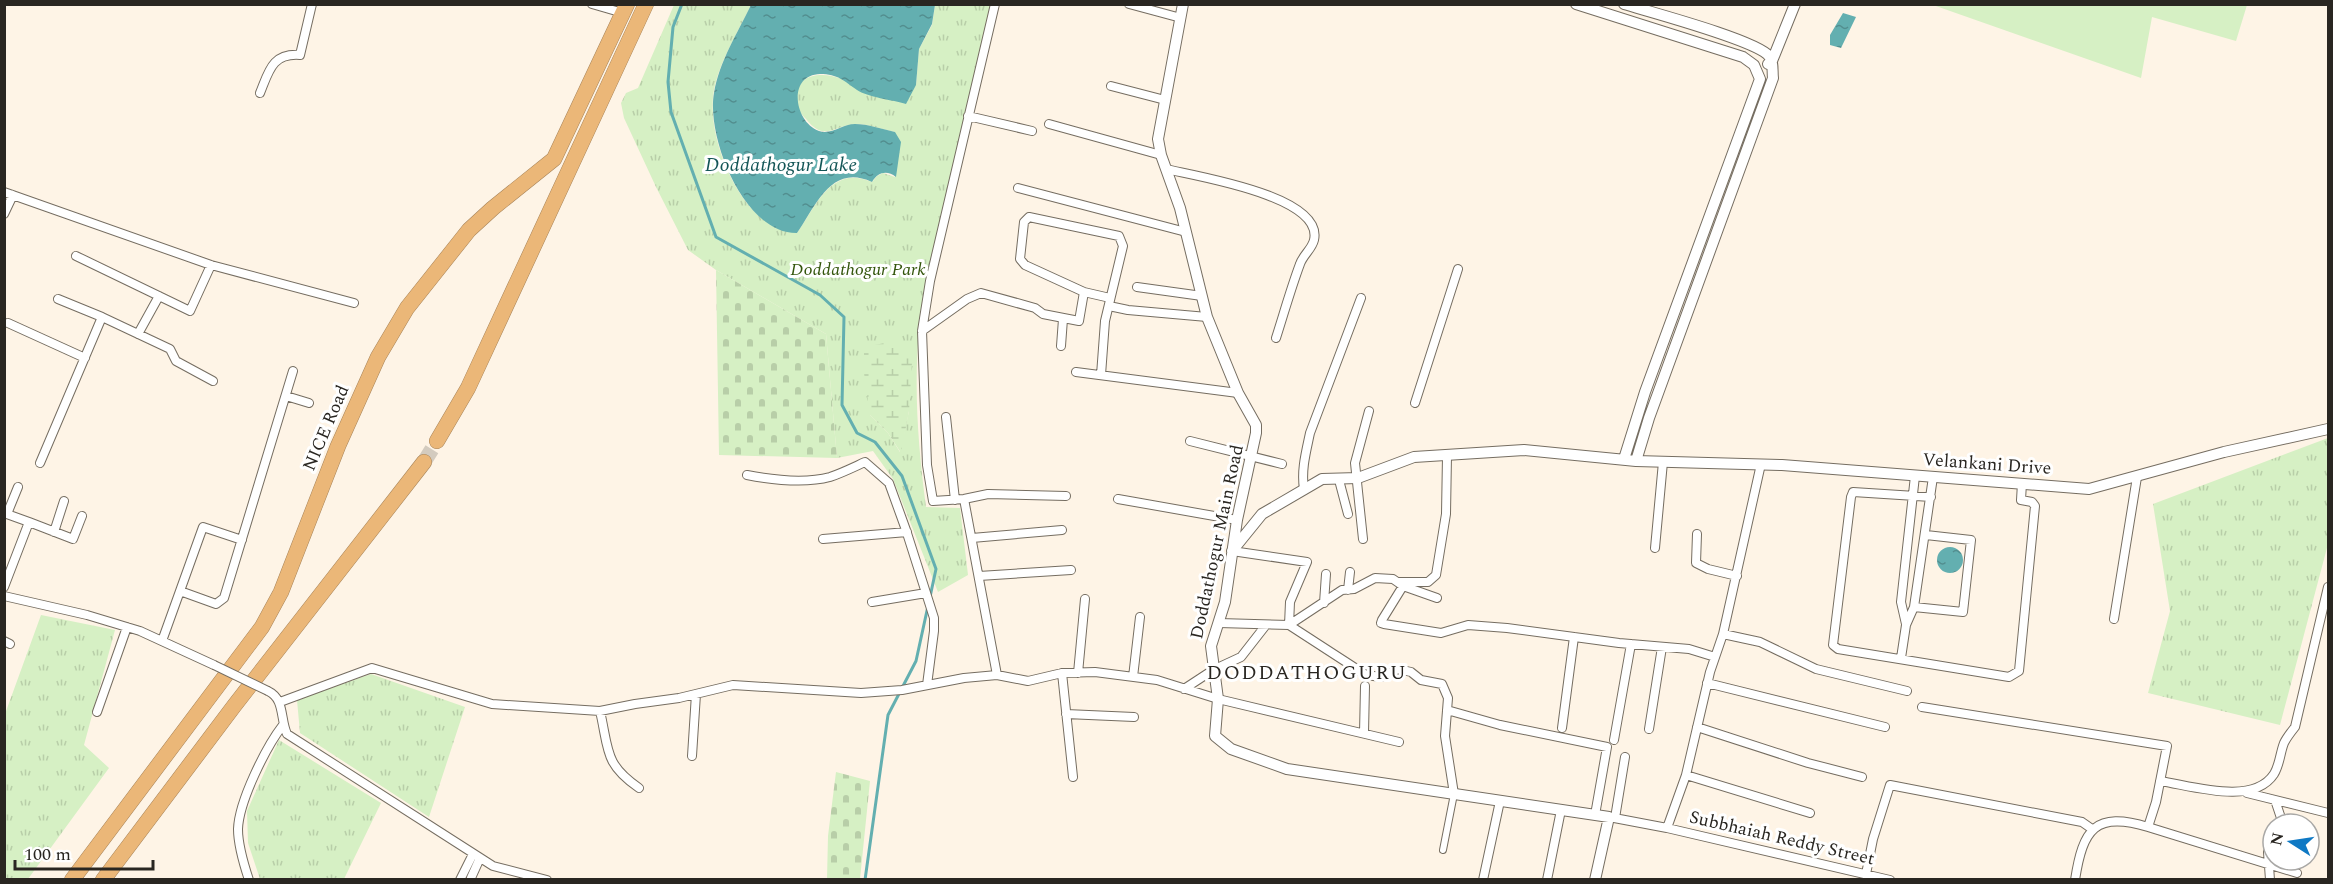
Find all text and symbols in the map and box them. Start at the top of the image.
water label: Doddathogur Lake [705,150,857,180]
park label: Doddathogur Park [790,256,926,283]
street label: NICE Road [296,381,356,475]
street label: Doddathogur Main Road [1183,442,1251,642]
street label: Velankani Drive [1922,446,2052,482]
district label: DODDATHOGURU [1207,658,1408,688]
street label: Subbhaiah Reddy Street [1687,804,1877,872]
north arrow [2261,812,2321,872]
text: N [2264,830,2290,848]
scale bar [15,833,153,871]
text: 100 m [24,841,71,868]

